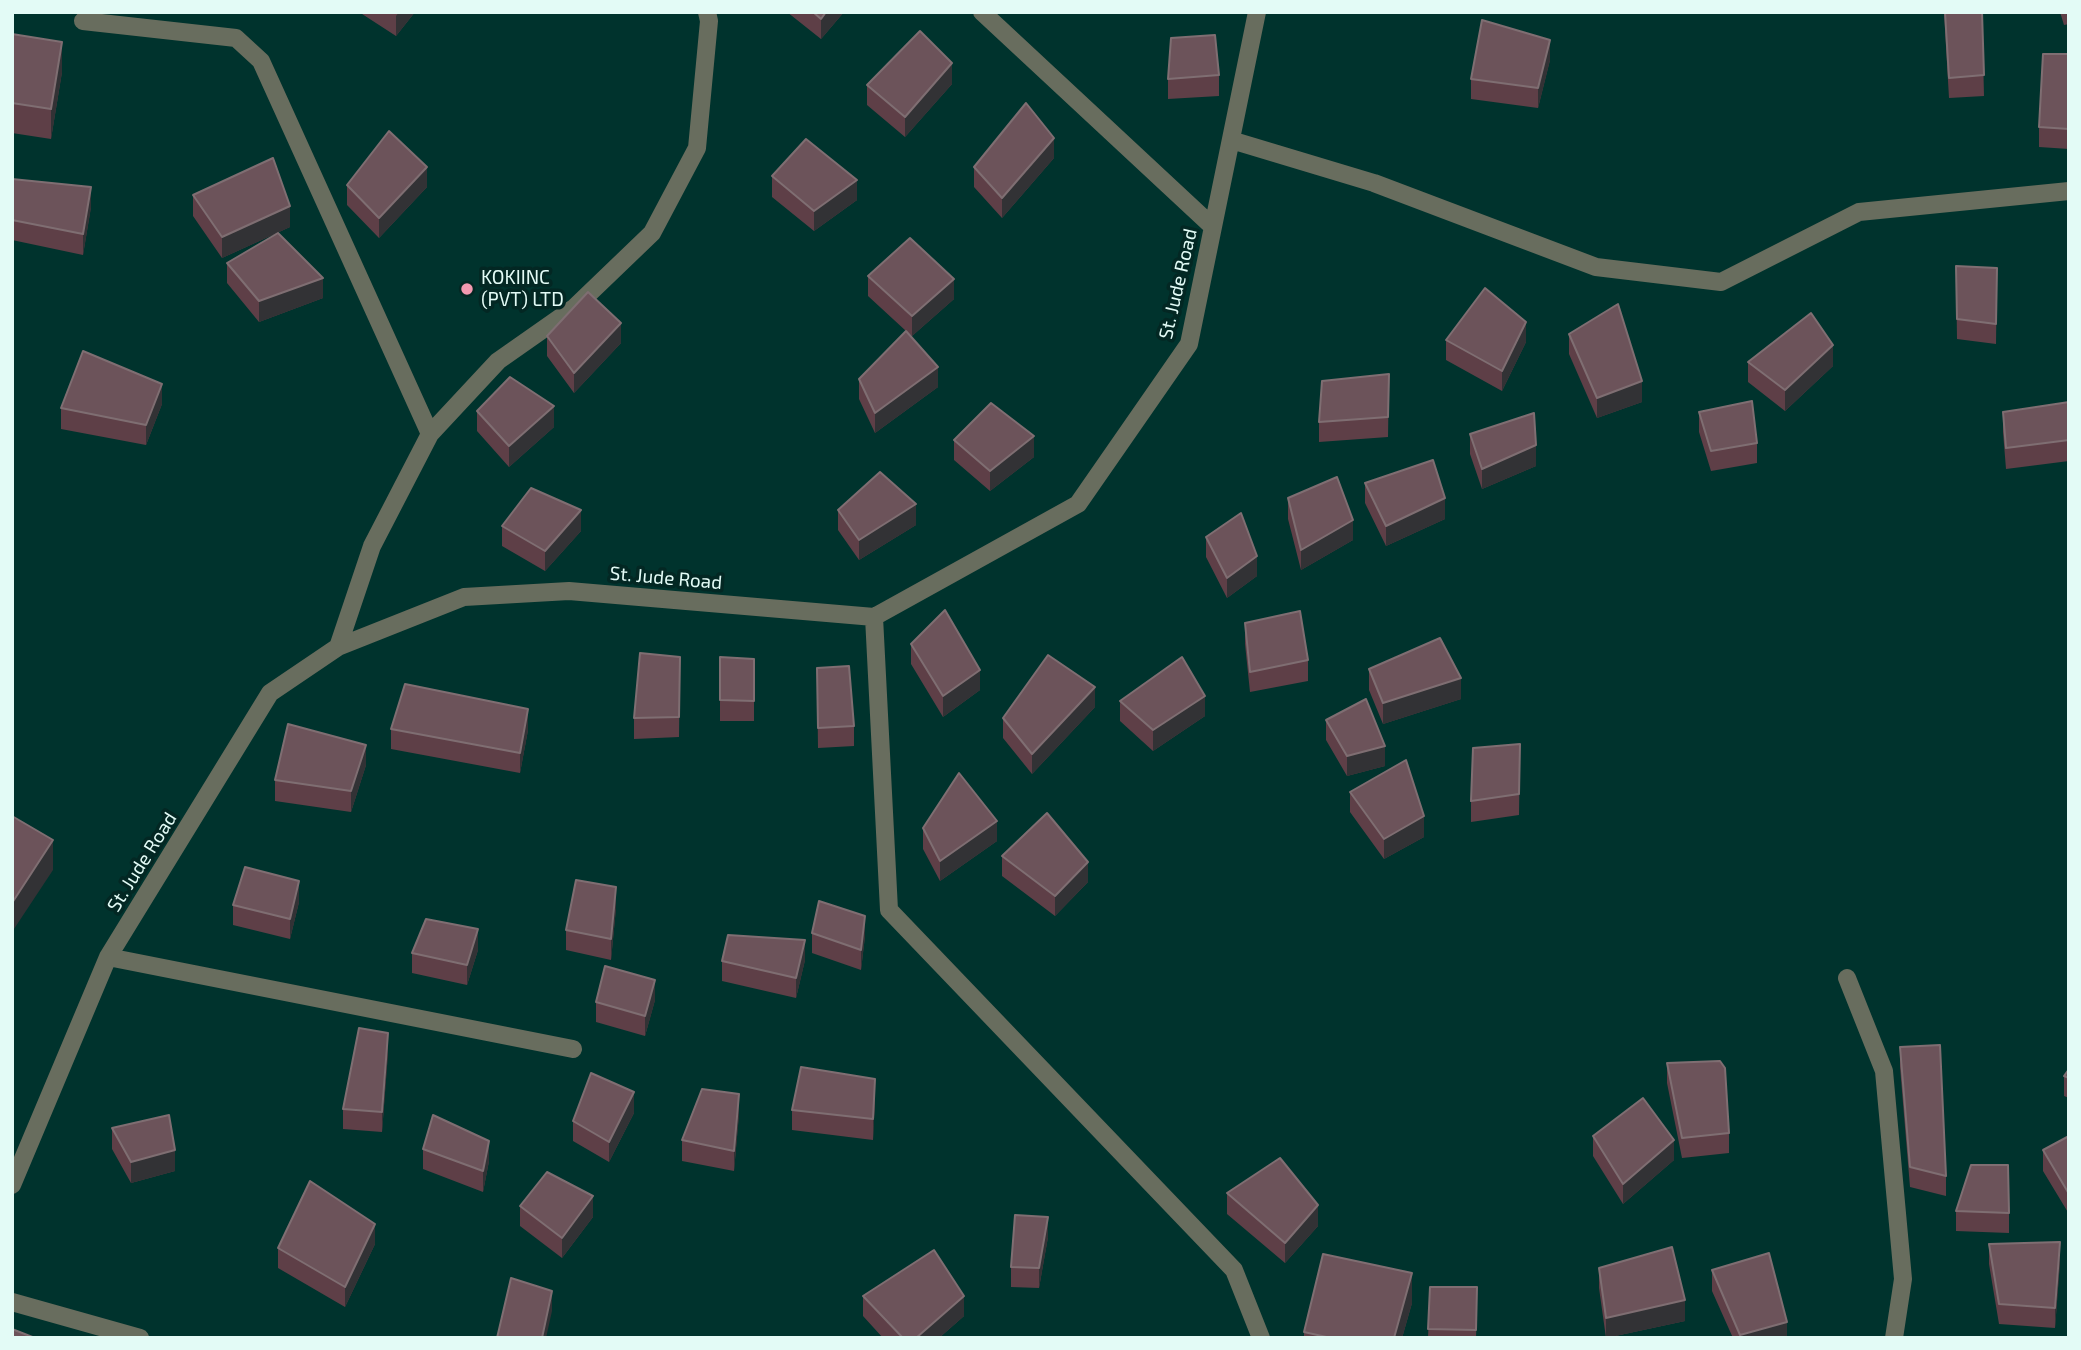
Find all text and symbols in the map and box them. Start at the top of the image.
street label: St. Jude Road [1154,227,1202,341]
place label: KOKIINC (PVT) LTD [481,267,564,311]
marker: KOKIINC (PVT) LTD [459,281,475,297]
street label: St. Jude Road [609,562,723,594]
street label: St. Jude Road [102,808,182,916]

